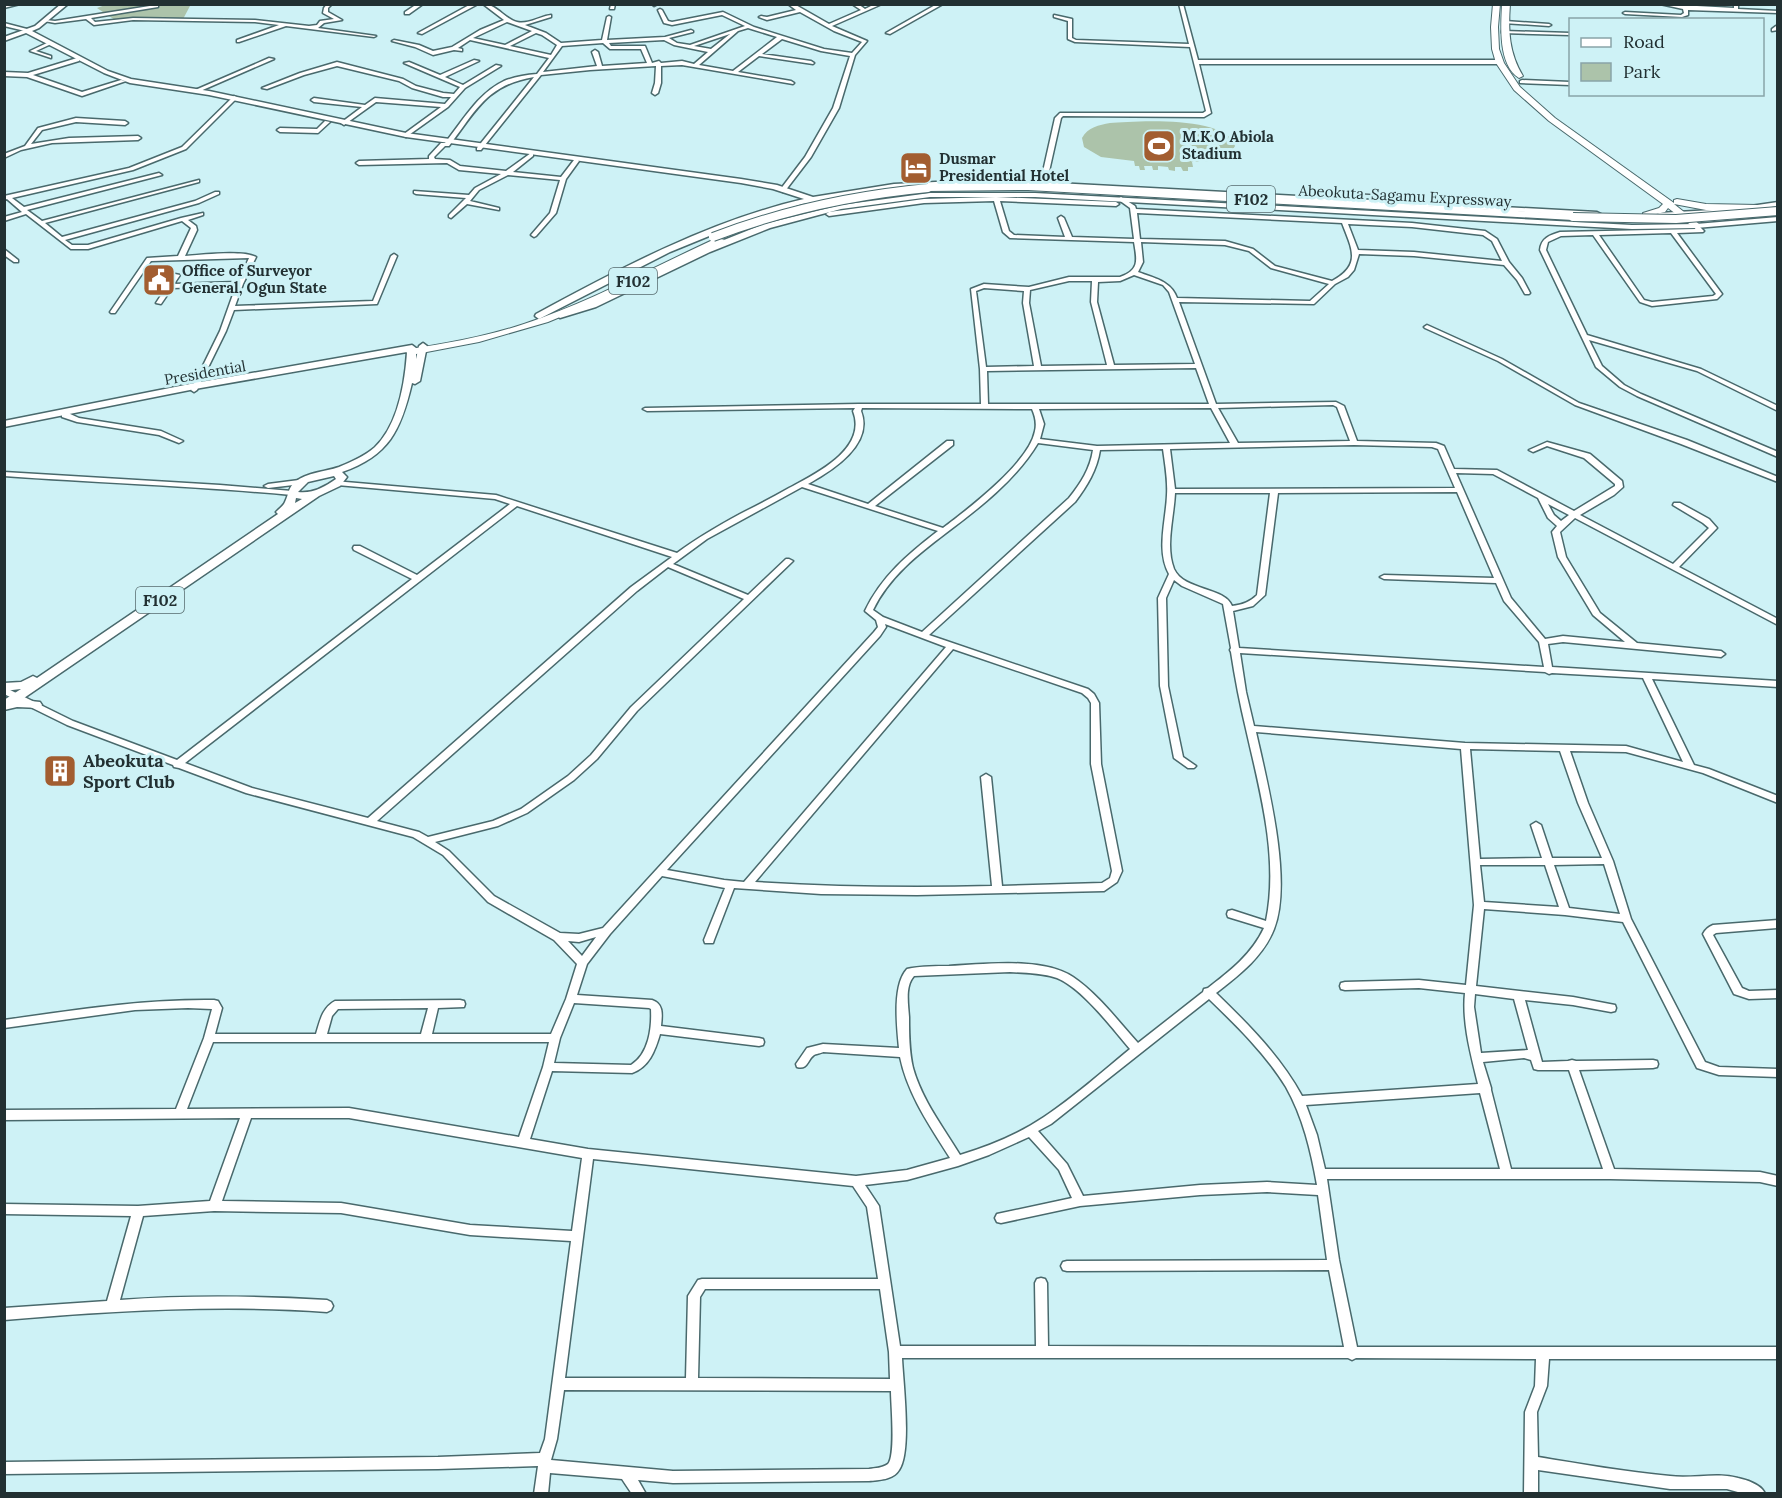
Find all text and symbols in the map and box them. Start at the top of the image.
legend [1569,18,1764,96]
text: Road [1623,30,1665,53]
text: Park [1623,60,1661,83]
place label: M.K.O Abiola Stadium [1182,127,1274,163]
sports icon: M.K.O Abiola Stadium [1141,128,1177,164]
place label: Dusmar Presidential Hotel [939,149,1069,185]
hotel icon: Dusmar Presidential Hotel [898,150,934,186]
street label: Abeokuta-Sagamu Expressway [1297,180,1512,211]
road number: F102 [1227,186,1275,212]
place label: Office of Surveyor General, Ogun State [182,261,327,297]
public building icon: Office of Surveyor General, Ogun State [141,262,177,298]
road number: F102 [609,268,657,294]
street label: Presidential [163,356,247,389]
road number: F102 [136,587,184,613]
place label: Abeokuta Sport Club [83,749,175,793]
building icon: Abeokuta Sport Club [42,753,78,789]

